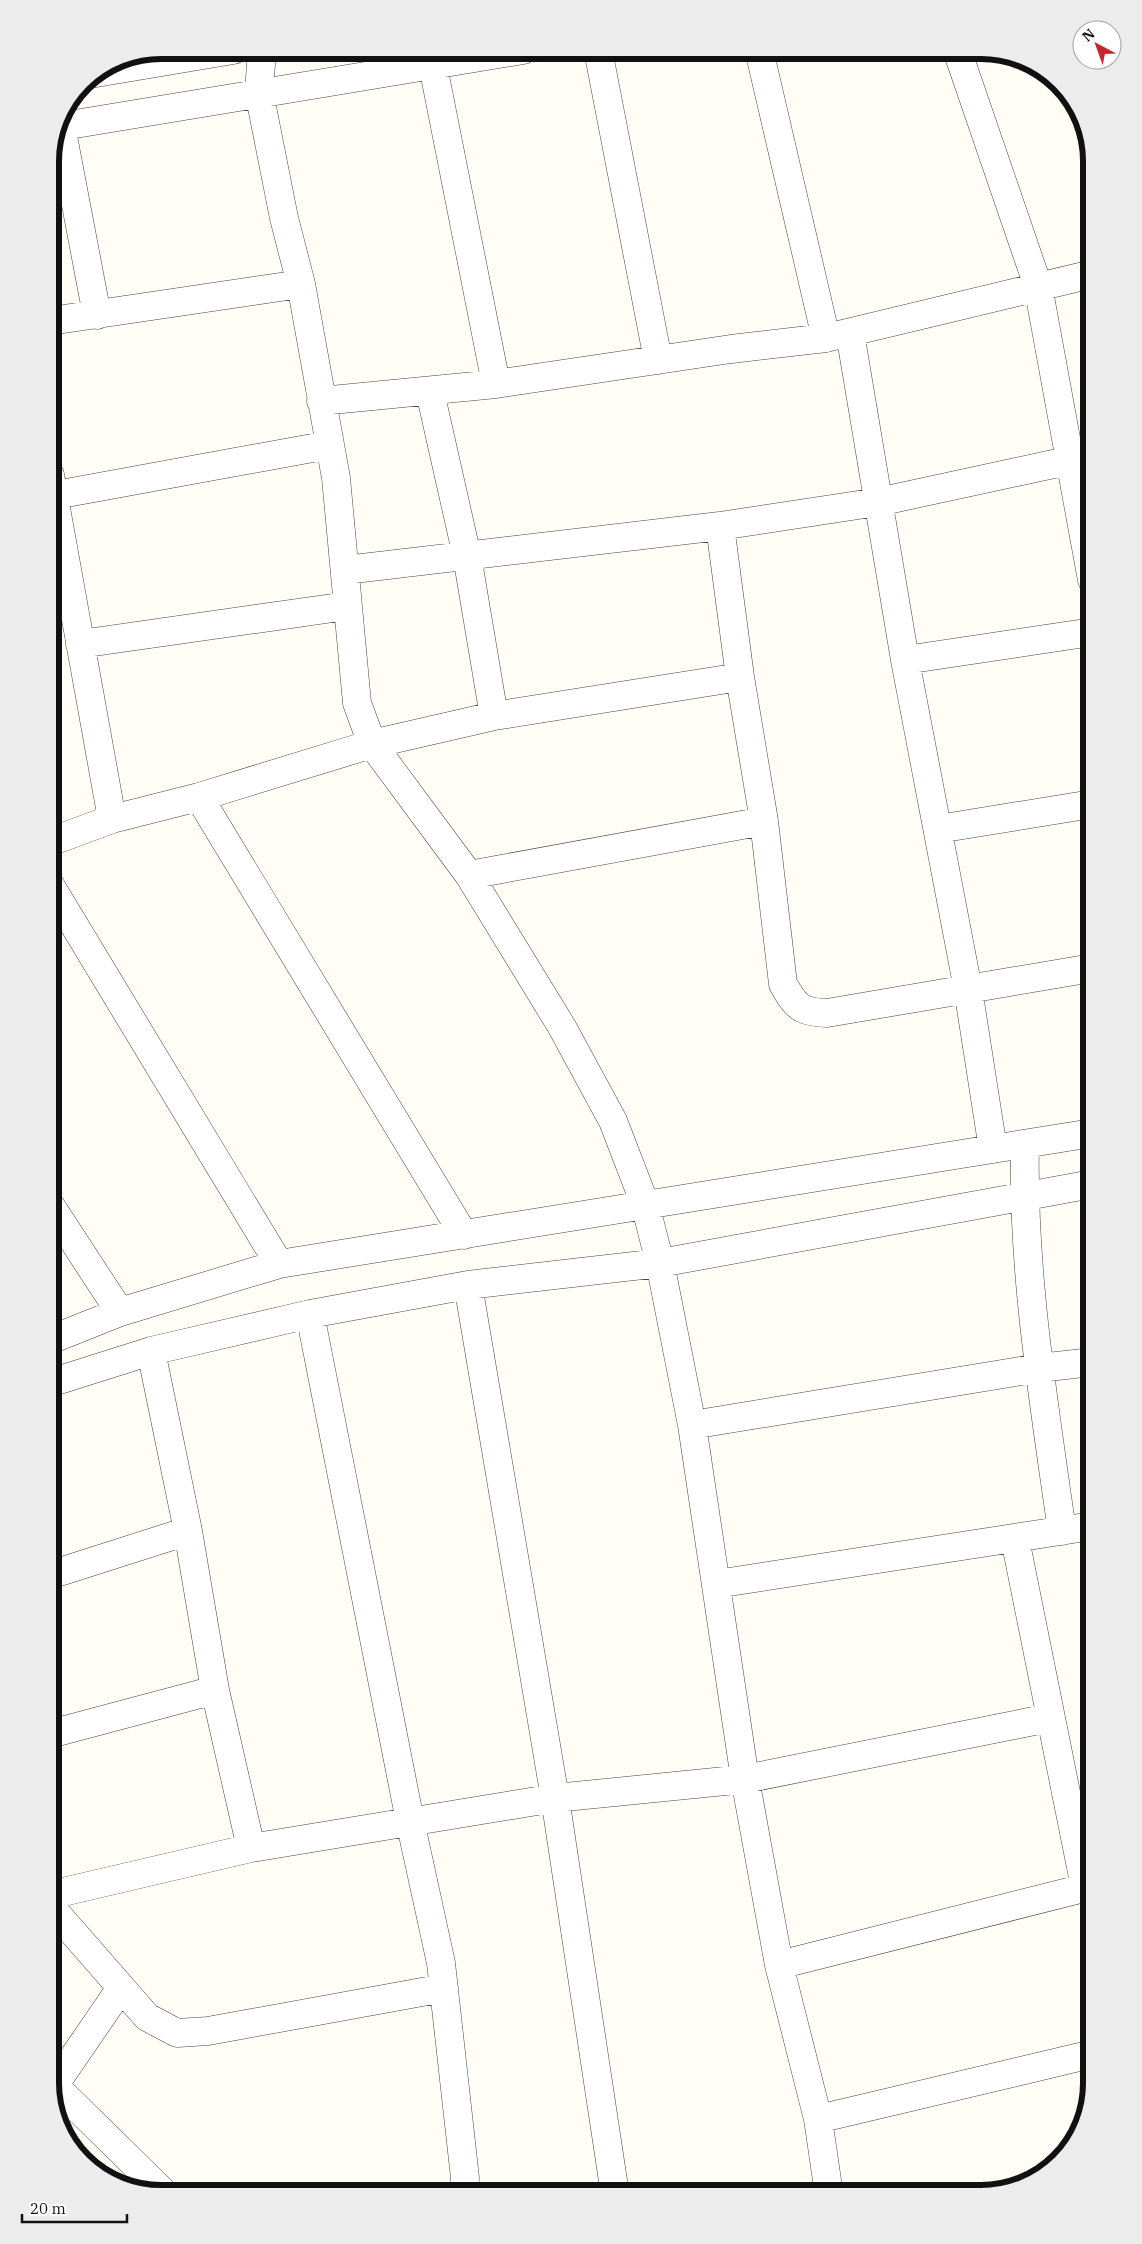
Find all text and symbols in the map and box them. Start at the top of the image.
north arrow [1072,20,1122,70]
text: N [1078,25,1099,46]
scale bar [22,2192,128,2224]
text: 20 m [30,2199,66,2218]

